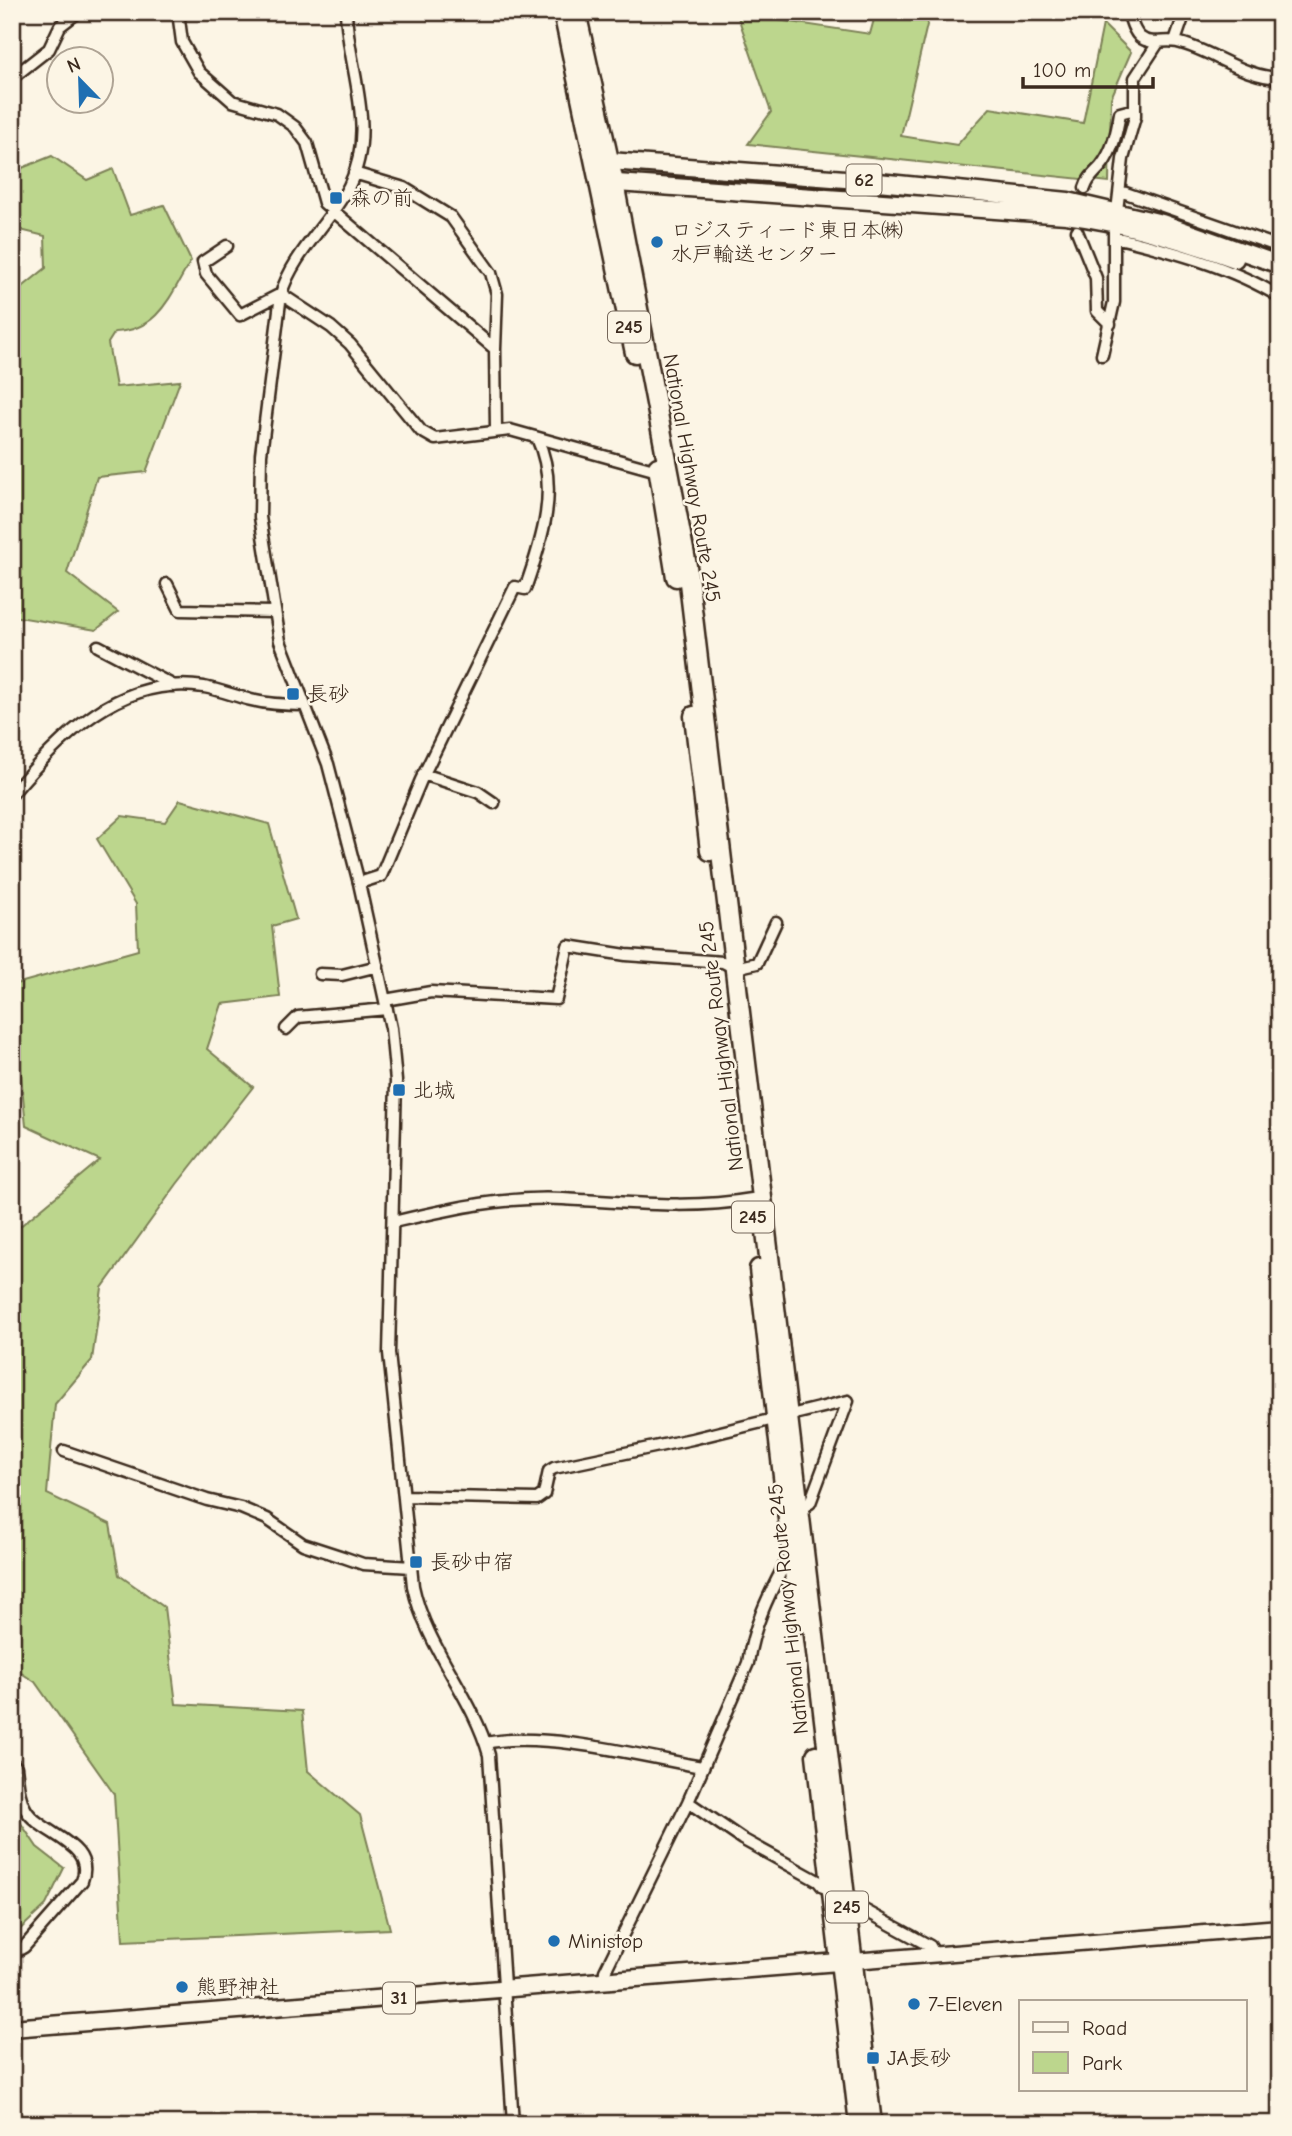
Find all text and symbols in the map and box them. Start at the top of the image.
north arrow [46,46,116,116]
scale bar [1023,46,1152,90]
text: N [64,53,84,78]
text: 100 m [1033,58,1091,82]
road number: 62 [846,164,882,196]
place label: 森の前 [350,186,413,210]
marker: 森の前 [328,190,344,206]
place label: ロジスティード東日本㈱ 水戸輸送センター [671,218,902,266]
marker: ロジスティード東日本㈱ 水戸輸送センター [649,234,665,250]
road number: 245 [608,312,650,342]
street label: National Highway Route 245 [658,352,726,604]
place label: 長砂 [307,682,349,706]
marker: 長砂 [285,686,301,702]
street label: National Highway Route 245 [694,920,748,1172]
place label: 北城 [413,1078,455,1102]
marker: 北城 [391,1082,407,1098]
road number: 245 [732,1202,774,1232]
street label: National Highway Route 245 [763,1483,813,1735]
place label: 長砂中宿 [430,1550,514,1574]
marker: 長砂中宿 [408,1554,424,1570]
road number: 245 [826,1892,868,1923]
place label: Ministop [568,1929,643,1953]
marker: Ministop [546,1933,562,1949]
place label: 熊野神社 [196,1975,280,1999]
marker: 熊野神社 [174,1979,190,1995]
road number: 31 [383,1982,415,2014]
place label: 7-Eleven [928,1992,1003,2016]
marker: 7-Eleven [906,1996,922,2012]
legend [1019,2000,1246,2090]
text: Road [1082,2016,1127,2040]
place label: JA長砂 [887,2046,951,2070]
marker: JA長砂 [865,2050,881,2066]
text: Park [1082,2051,1122,2075]

